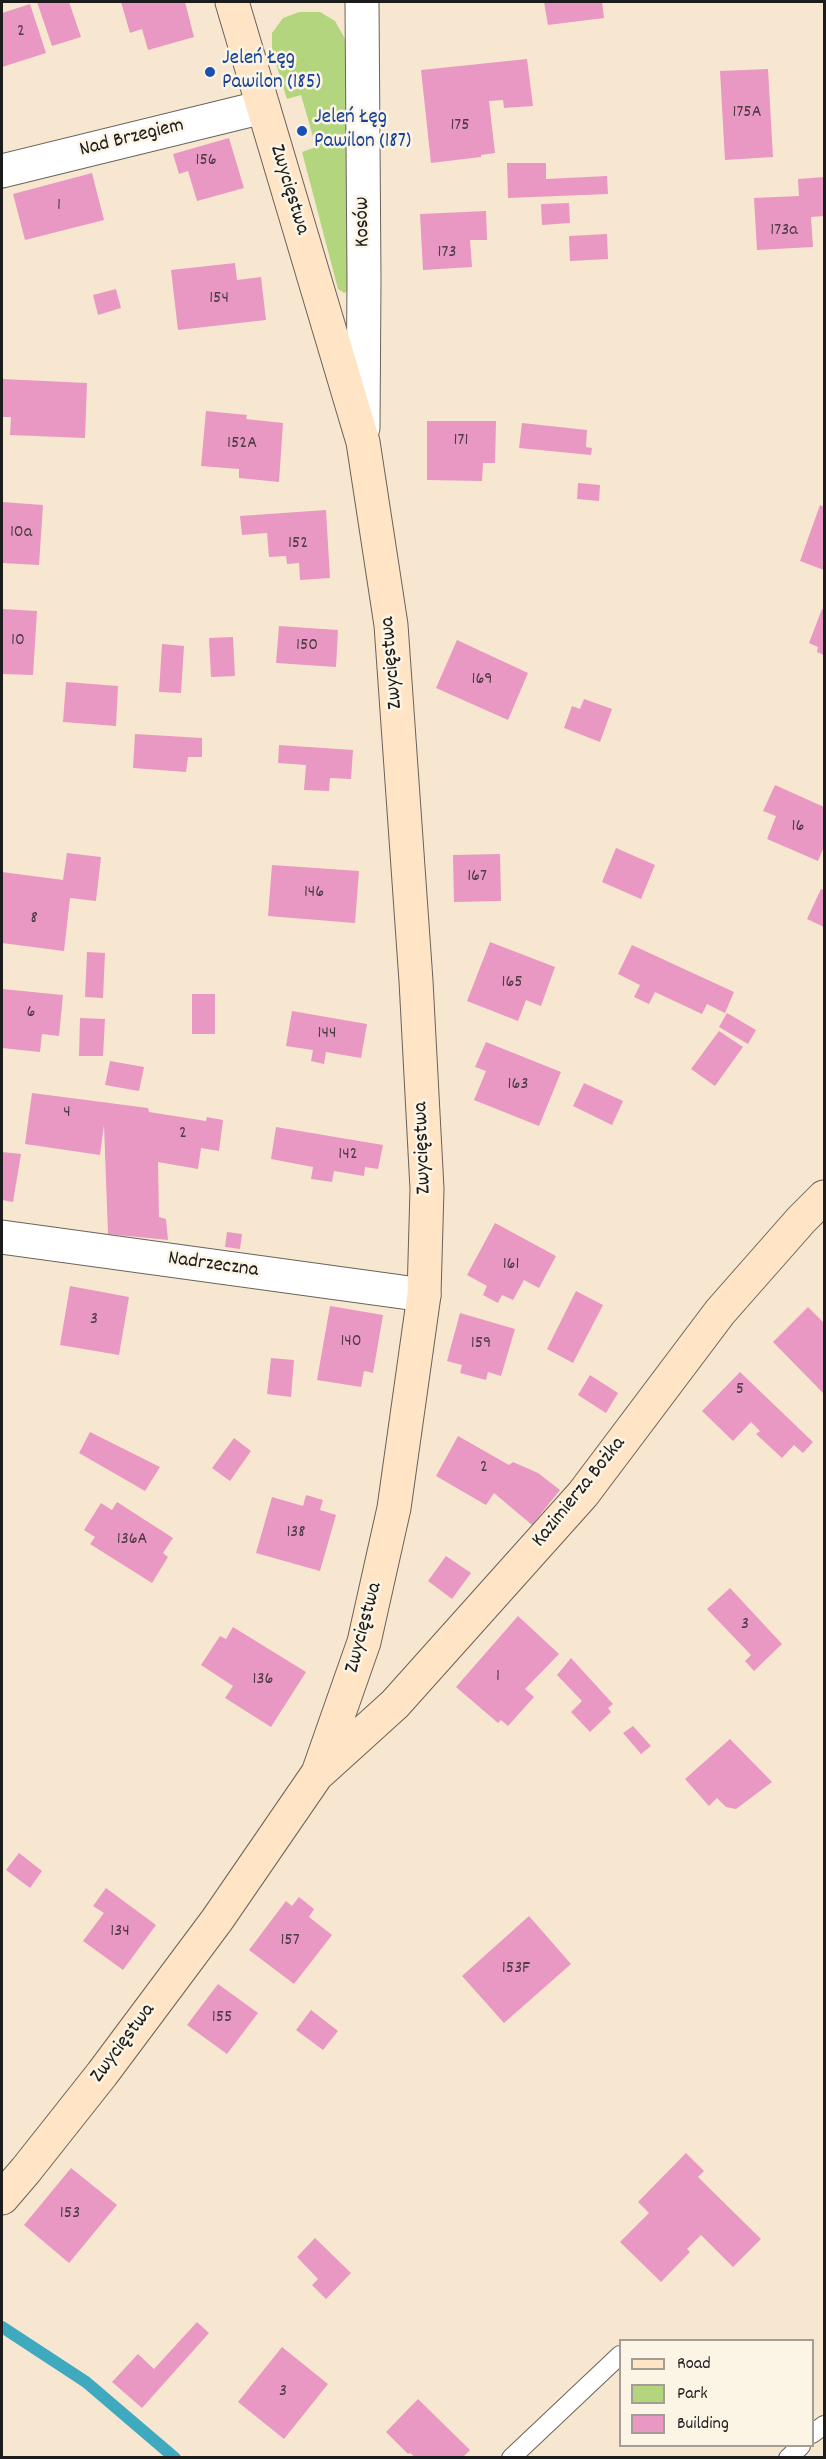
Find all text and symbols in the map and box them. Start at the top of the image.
house number: 2 [17,22,25,44]
place label: Jeleń Łęg Pawilon (185) [222,47,321,97]
marker: Jeleń Łęg Pawilon (185) [203,65,217,79]
house number: 175A [733,103,761,125]
place label: Jeleń Łęg Pawilon (187) [314,106,411,156]
street label: Nad Brzegiem [77,114,187,164]
house number: 175 [450,116,470,138]
marker: Jeleń Łęg Pawilon (187) [295,124,309,138]
street label: Zwycięstwa [262,142,314,238]
house number: 156 [195,151,217,173]
house number: 1 [57,196,61,218]
street label: Kosów [351,196,377,248]
house number: 173a [770,221,798,243]
house number: 173 [438,243,456,265]
house number: 154 [209,289,229,311]
house number: 171 [454,431,468,453]
house number: 152A [227,434,257,456]
house number: 10a [10,523,32,545]
house number: 152 [288,534,308,556]
street label: Zwycięstwa [376,616,410,710]
house number: 10 [11,631,25,653]
house number: 150 [296,636,318,658]
house number: 169 [471,670,493,692]
house number: 16 [792,817,804,839]
house number: 167 [467,867,487,889]
house number: 146 [304,883,324,905]
house number: 8 [30,909,38,931]
house number: 165 [501,973,523,995]
house number: 6 [27,1003,35,1025]
house number: 144 [318,1024,336,1046]
house number: 163 [508,1075,528,1097]
street label: Zwycięstwa [410,1101,438,1195]
house number: 4 [63,1103,71,1125]
house number: 2 [179,1124,187,1146]
house number: 142 [338,1145,358,1167]
street label: Nadrzeczna [166,1247,260,1285]
house number: 161 [503,1255,519,1277]
house number: 3 [90,1310,98,1332]
house number: 140 [340,1332,362,1354]
house number: 159 [471,1334,491,1356]
house number: 5 [736,1380,744,1402]
street label: Kazimierza Bożka [528,1433,632,1553]
house number: 2 [480,1458,488,1480]
house number: 138 [286,1523,306,1545]
house number: 136A [117,1530,147,1552]
street label: Zwycięstwa [341,1580,389,1676]
house number: 3 [741,1615,749,1637]
house number: 1 [496,1667,500,1689]
house number: 136 [253,1670,273,1692]
house number: 134 [110,1922,130,1944]
house number: 157 [280,1931,300,1953]
house number: 153F [502,1959,530,1981]
street label: Zwycięstwa [86,1999,162,2089]
house number: 155 [212,2008,232,2030]
house number: 153 [60,2204,80,2226]
legend [619,2339,814,2447]
text: Road [677,2352,711,2377]
house number: 3 [279,2382,287,2404]
text: Park [677,2382,708,2407]
text: Building [677,2412,729,2437]

